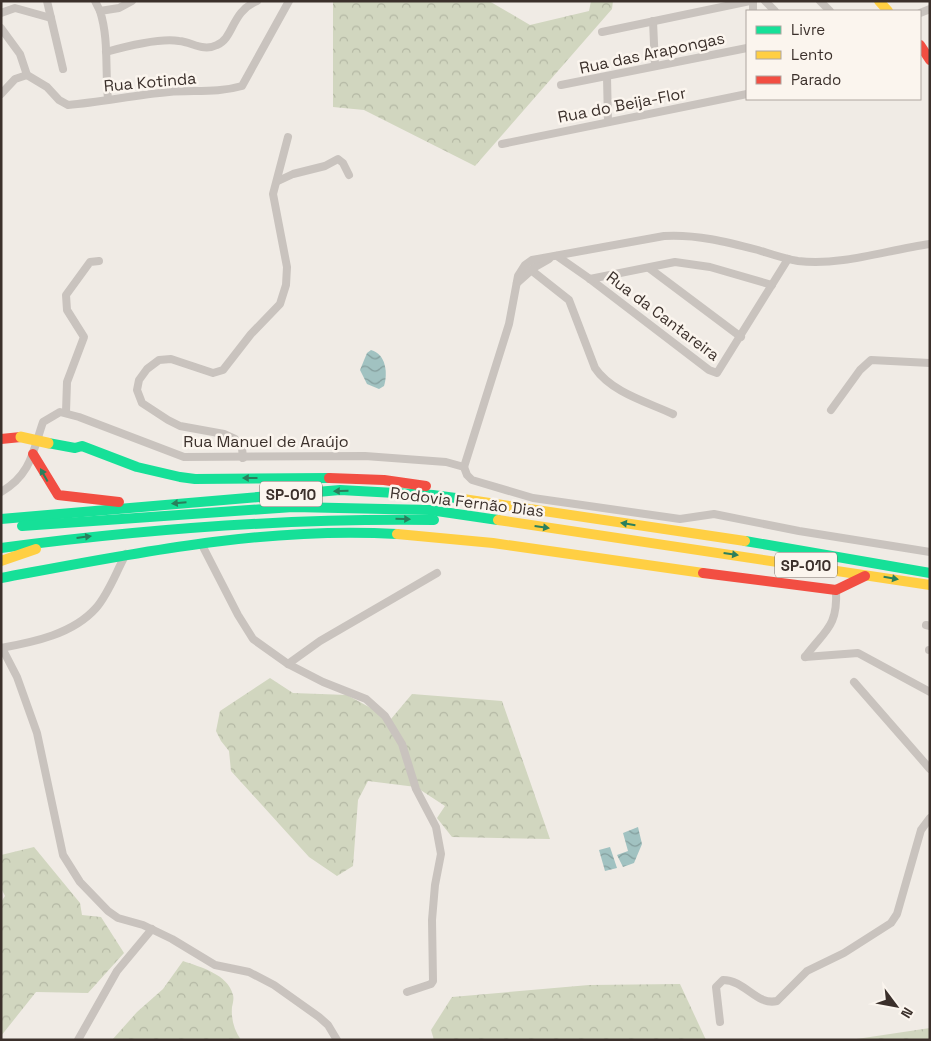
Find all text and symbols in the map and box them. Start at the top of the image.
legend [746,10,921,100]
text: Livre [791,20,825,39]
street label: Rua das Arapongas [578,27,726,79]
text: Lento [791,45,833,64]
street label: Rua Kotinda [103,67,197,97]
text: Parado [791,70,841,89]
street label: Rua do Beija-Flor [556,82,688,128]
street label: Rua da Cantareira [602,267,724,365]
street label: Rua Manuel de Araújo [183,431,349,452]
one-way arrow [40,468,49,482]
one-way arrow [242,475,258,483]
road number: SP-010 [260,482,322,506]
street label: Rodovia Fernão Dias [389,482,545,522]
one-way arrow [333,487,349,495]
one-way arrow [171,500,187,508]
one-way arrow [396,515,412,523]
one-way arrow [620,520,636,528]
one-way arrow [535,523,551,531]
one-way arrow [77,533,93,541]
one-way arrow [723,550,739,558]
road number: SP-010 [775,552,837,578]
one-way arrow [884,575,900,583]
north arrow [871,981,921,1031]
text: N [897,1004,917,1022]

